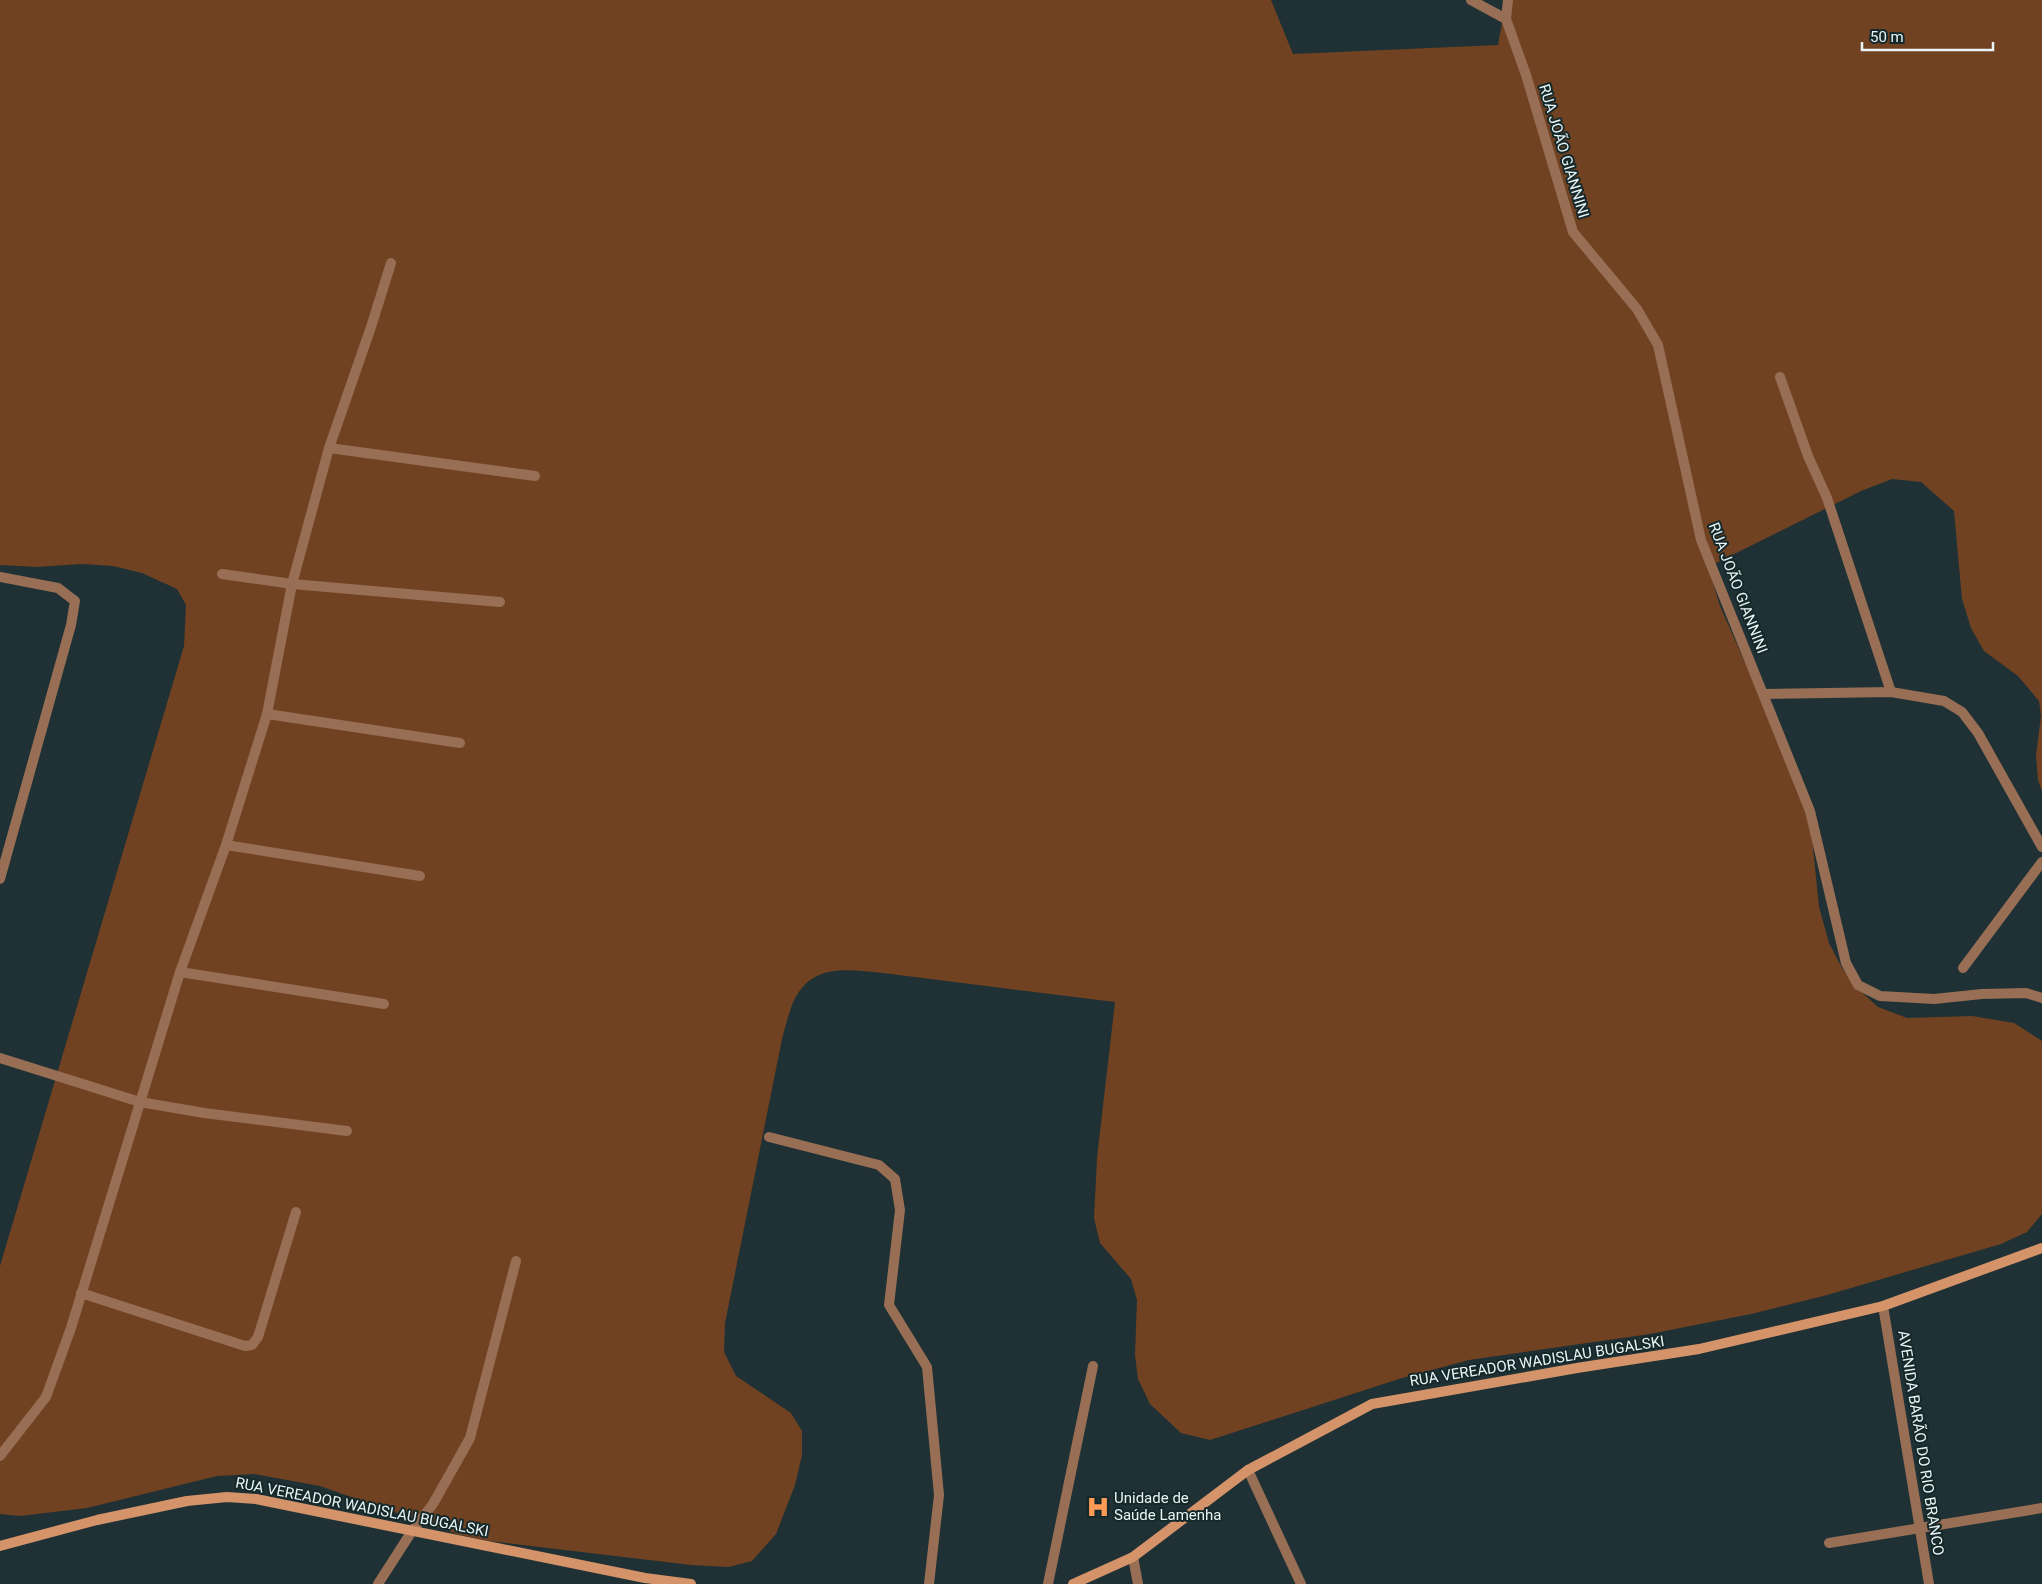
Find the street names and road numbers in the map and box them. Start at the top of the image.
street label: RUA JOÃO GIANNINI [1535,82,1593,220]
street label: RUA JOÃO GIANNINI [1705,520,1771,656]
street label: AVENIDA BARÃO DO RIO BRANCO [1894,1329,1948,1557]
street label: RUA VEREADOR WADISLAU BUGALSKI [1408,1332,1666,1390]
street label: RUA VEREADOR WADISLAU BUGALSKI [234,1474,490,1540]

